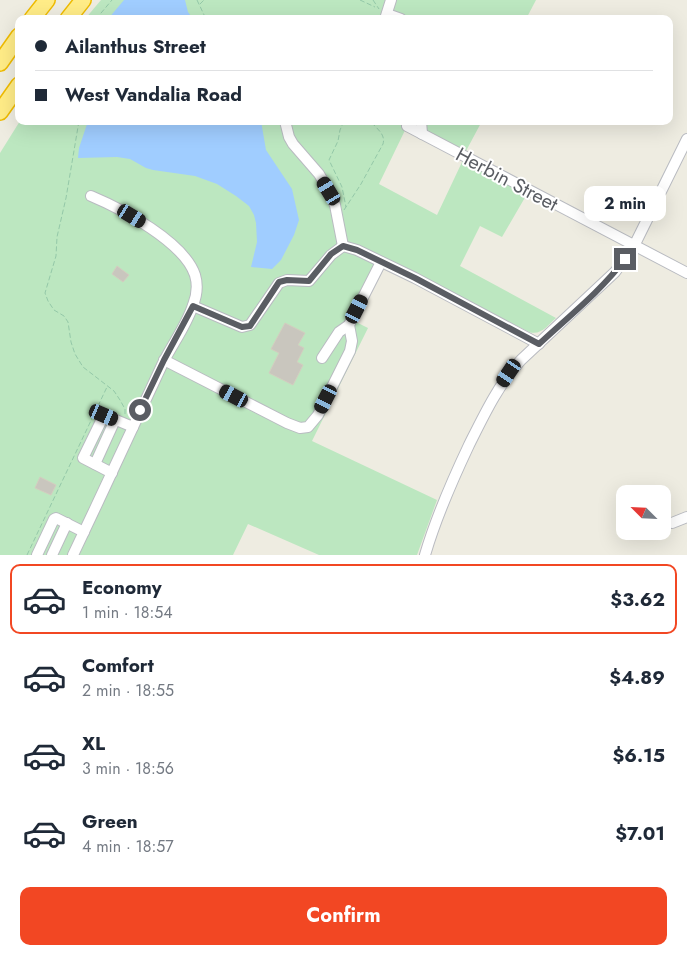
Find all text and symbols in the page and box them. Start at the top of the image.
text: Ailanthus Street [65,33,206,60]
text: West Vandalia Road [65,81,242,108]
street label: Herbin Street [450,140,563,219]
car [314,174,343,208]
callout: 2 min [584,186,666,222]
text: 2 min [604,192,646,215]
car [115,202,148,230]
route end [614,248,636,270]
car [343,292,370,326]
car [494,356,523,390]
car [217,382,250,410]
car [312,382,339,416]
route start [129,399,151,421]
car [87,402,120,428]
north arrow [616,485,671,540]
map controls [616,485,671,540]
text: Economy [82,574,162,601]
icon: car [22,577,67,622]
text: $3.62 [610,586,665,613]
text: 1 min · 18:54 [82,601,173,624]
text: Comfort [82,652,154,679]
icon: car [22,655,67,700]
text: $4.89 [609,664,665,691]
text: 2 min · 18:55 [82,679,174,702]
text: XL [82,730,105,757]
icon: car [22,733,67,778]
text: $6.15 [612,742,665,769]
text: 3 min · 18:56 [82,757,174,780]
text: Green [82,808,138,835]
icon: car [22,811,67,856]
text: $7.01 [615,820,665,847]
text: 4 min · 18:57 [82,835,174,858]
button: Confirm [20,887,667,945]

